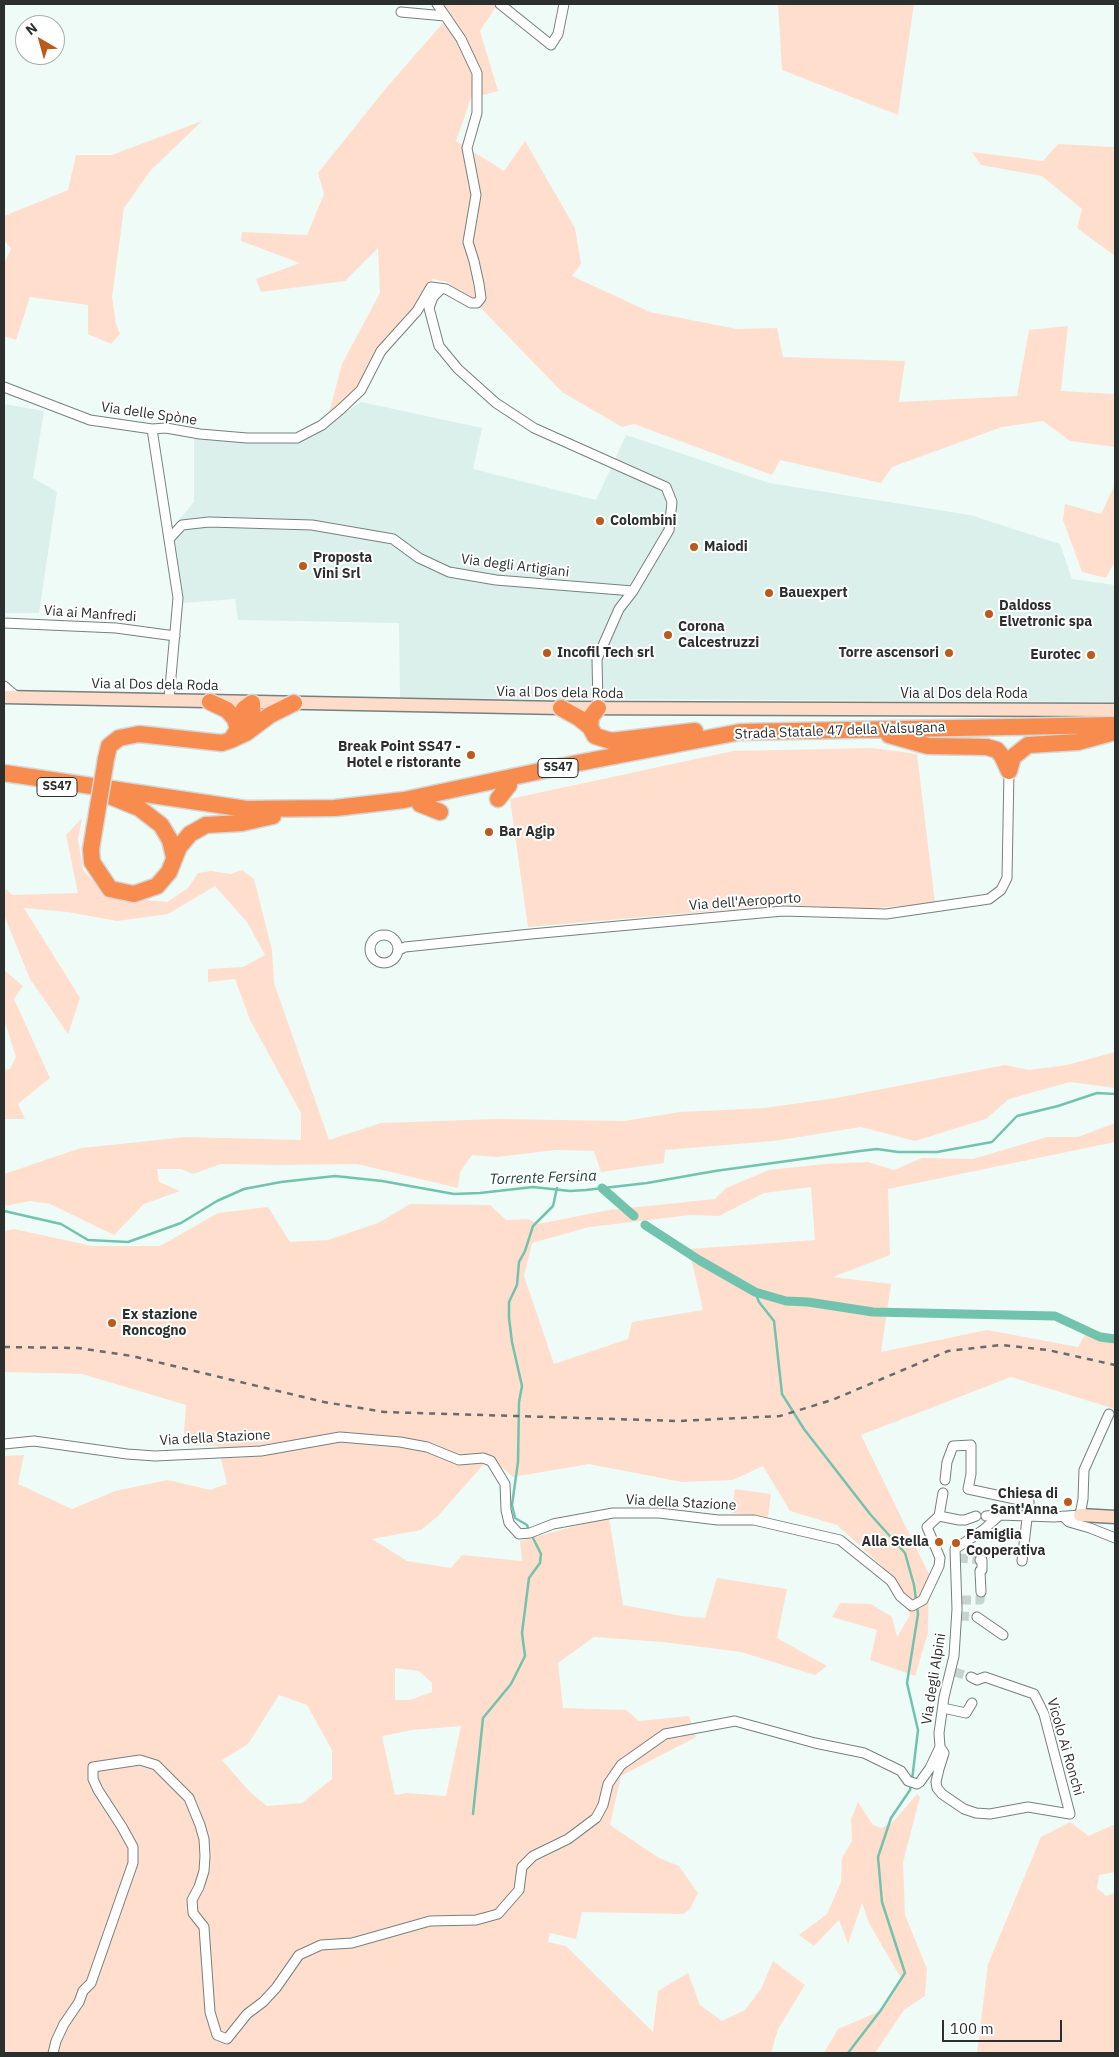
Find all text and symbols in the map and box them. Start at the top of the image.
north arrow [15,15,65,65]
text: N [22,19,41,39]
street label: Via delle Spòne [100,399,198,429]
place label: Colombini [610,513,677,529]
marker: Colombini [594,515,606,527]
place label: Maiodi [704,539,748,555]
marker: Maiodi [688,541,700,553]
place label: Proposta Vini Srl [313,550,372,582]
street label: Via degli Artigiani [460,551,570,581]
marker: Proposta Vini Srl [297,560,309,572]
place label: Bauexpert [779,585,848,601]
marker: Bauexpert [763,587,775,599]
place label: Daldoss Elvetronic spa [999,598,1092,630]
street label: Via ai Manfredi [43,602,137,626]
marker: Daldoss Elvetronic spa [983,608,995,620]
place label: Corona Calcestruzzi [678,619,759,652]
marker: Corona Calcestruzzi [662,629,674,641]
place label: Incofil Tech srl [557,645,654,661]
place label: Torre ascensori [838,645,939,661]
marker: Incofil Tech srl [541,647,553,659]
marker: Torre ascensori [943,647,955,659]
place label: Eurotec [1030,647,1081,663]
marker: Eurotec [1085,649,1097,661]
street label: Via al Dos dela Roda [91,675,219,695]
street label: Via al Dos dela Roda [496,683,624,703]
street label: Via al Dos dela Roda [900,686,1028,702]
street label: Strada Statale 47 della Valsugana [734,719,946,743]
place label: Break Point SS47 - Hotel e ristorante [338,739,461,772]
marker: Break Point SS47 - Hotel e ristorante [465,749,477,761]
road number: SS47 [538,758,578,778]
road number: SS47 [37,778,77,796]
place label: Bar Agip [499,824,555,840]
marker: Bar Agip [483,826,495,838]
street label: Via dell'Aeroporto [688,890,802,914]
water label: Torrente Fersina [489,1167,597,1189]
place label: Ex stazione Roncogno [122,1307,197,1340]
marker: Ex stazione Roncogno [106,1317,118,1329]
street label: Via della Stazione [159,1427,271,1449]
place label: Chiesa di Sant'Anna [990,1486,1058,1518]
street label: Via della Stazione [625,1492,737,1514]
marker: Chiesa di Sant'Anna [1062,1496,1074,1508]
place label: Famiglia Cooperativa [966,1527,1045,1560]
place label: Alla Stella [862,1534,929,1550]
marker: Alla Stella [933,1536,945,1548]
marker: Famiglia Cooperativa [950,1537,962,1549]
street label: Via degli Alpini [918,1632,950,1726]
street label: Vicolo Ai Ronchi [1043,1696,1087,1798]
scale bar [944,2010,1064,2042]
text: 100 m [950,2019,994,2038]

